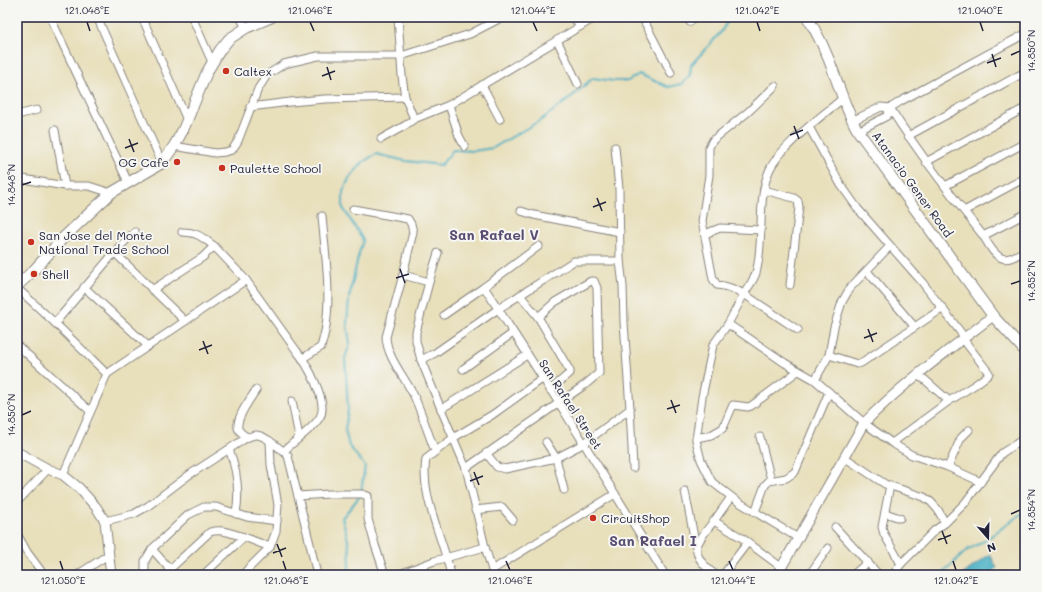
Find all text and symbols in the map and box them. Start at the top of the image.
text: 121.048°E [64,3,110,17]
text: 121.046°E [287,3,333,17]
text: 121.044°E [511,3,556,17]
text: 121.042°E [735,3,780,17]
text: 121.040°E [957,3,1003,17]
text: 14.850°N [1024,30,1038,72]
place label: Caltex [234,63,272,79]
marker: Caltex [221,66,231,76]
street label: Atanacio Gener Road [869,128,957,240]
place label: OG Cafe [119,154,169,170]
marker: OG Cafe [172,157,182,167]
place label: Paulette School [230,160,321,176]
marker: Paulette School [217,163,227,173]
text: 14.848°N [4,164,18,206]
district label: San Rafael V [449,225,539,244]
place label: San Jose del Monte National Trade School [39,227,169,257]
marker: San Jose del Monte National Trade School [26,237,36,247]
text: 14.852°N [1024,260,1038,302]
place label: Shell [42,266,69,282]
marker: Shell [29,269,39,279]
street label: San Rafael Street [536,356,606,452]
text: 14.850°N [4,394,18,436]
text: 14.854°N [1024,489,1038,531]
place label: CircuitShop [601,510,670,526]
marker: CircuitShop [588,513,598,523]
north arrow [968,518,1008,558]
district label: San Rafael I [609,531,697,550]
text: N [985,539,998,556]
text: 121.050°E [40,573,86,587]
text: 121.048°E [263,573,309,587]
text: 121.046°E [487,573,533,587]
text: 121.044°E [711,573,756,587]
text: 121.042°E [934,573,979,587]

